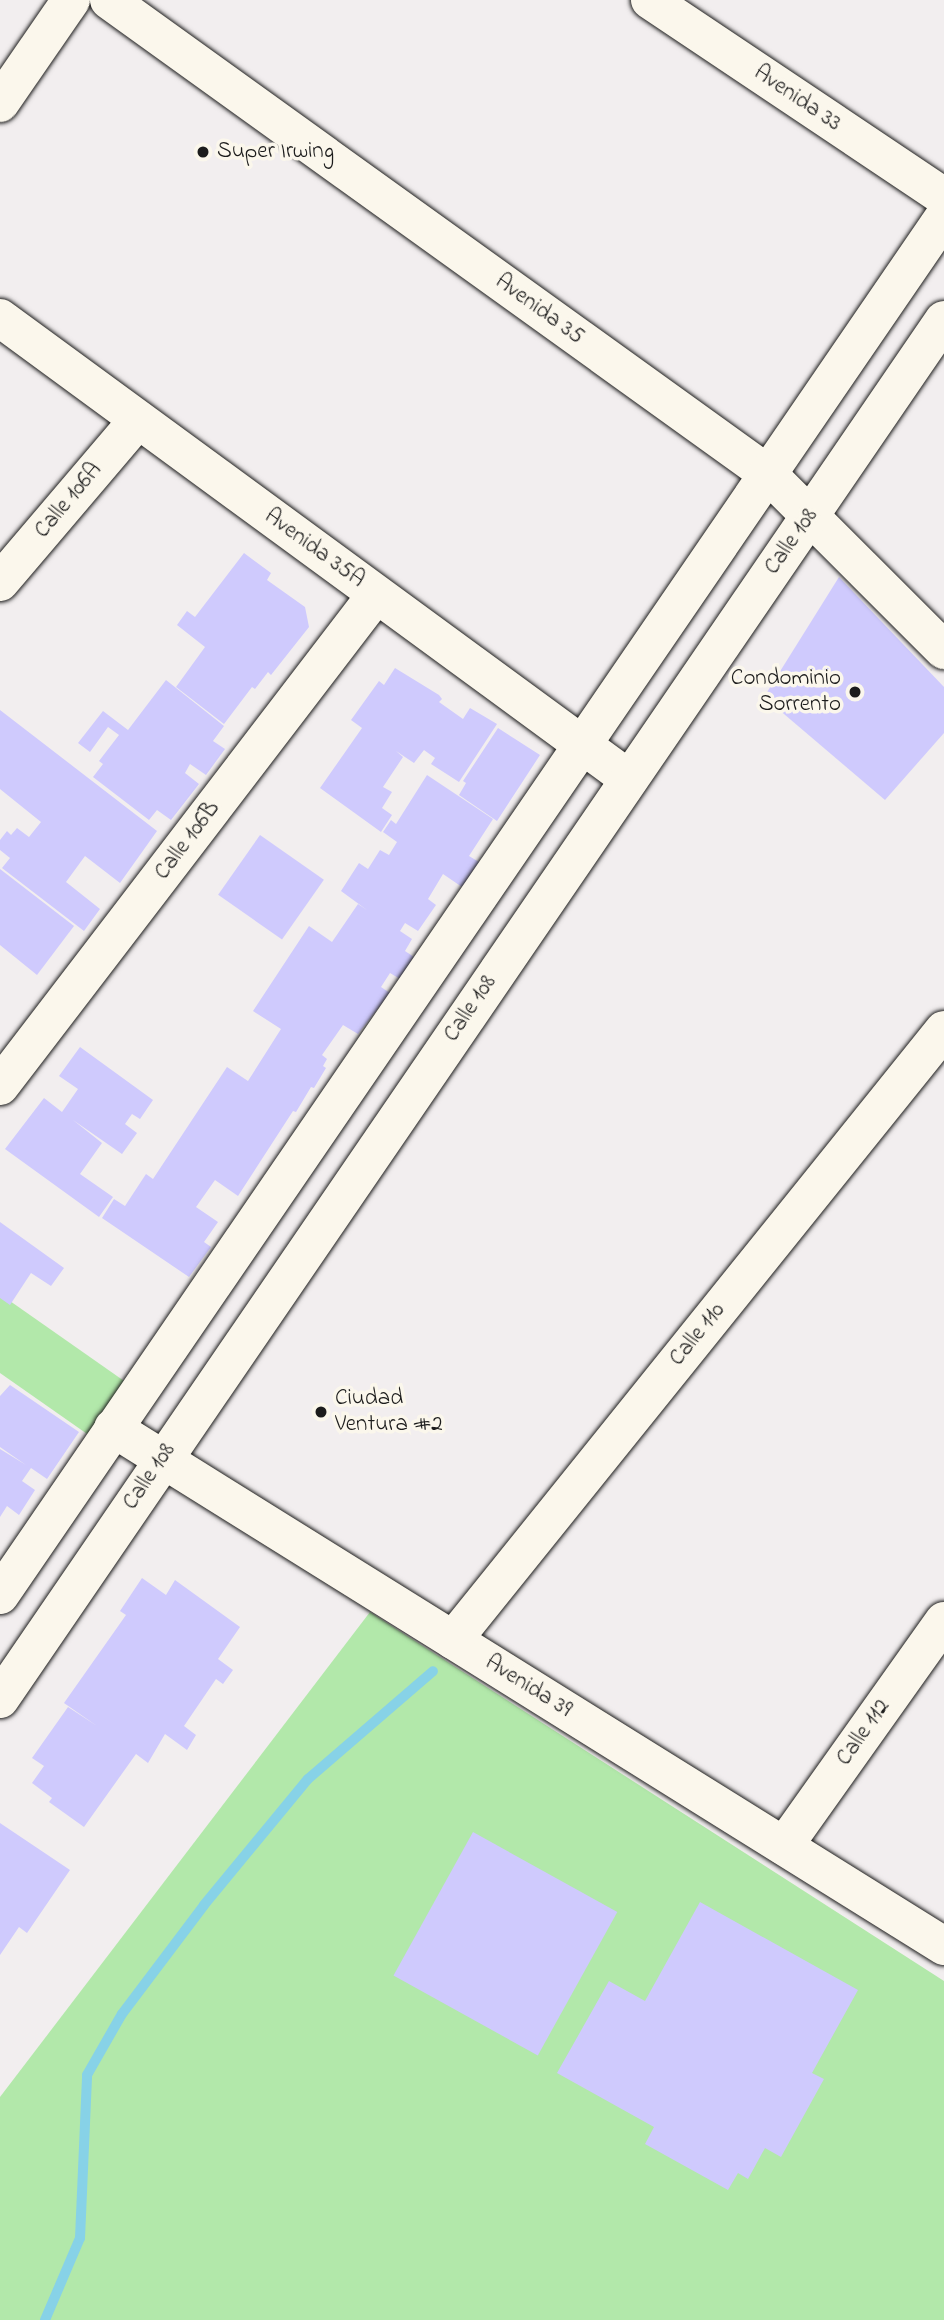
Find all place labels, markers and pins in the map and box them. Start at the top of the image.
place label: Super Irwing [217,138,334,166]
marker: Super Irwing [195,144,211,160]
place label: Condominio Sorrento [731,665,841,719]
marker: Condominio Sorrento [847,684,863,700]
place label: Ciudad Ventura #2 [335,1385,443,1439]
marker: Ciudad Ventura #2 [313,1404,329,1420]

